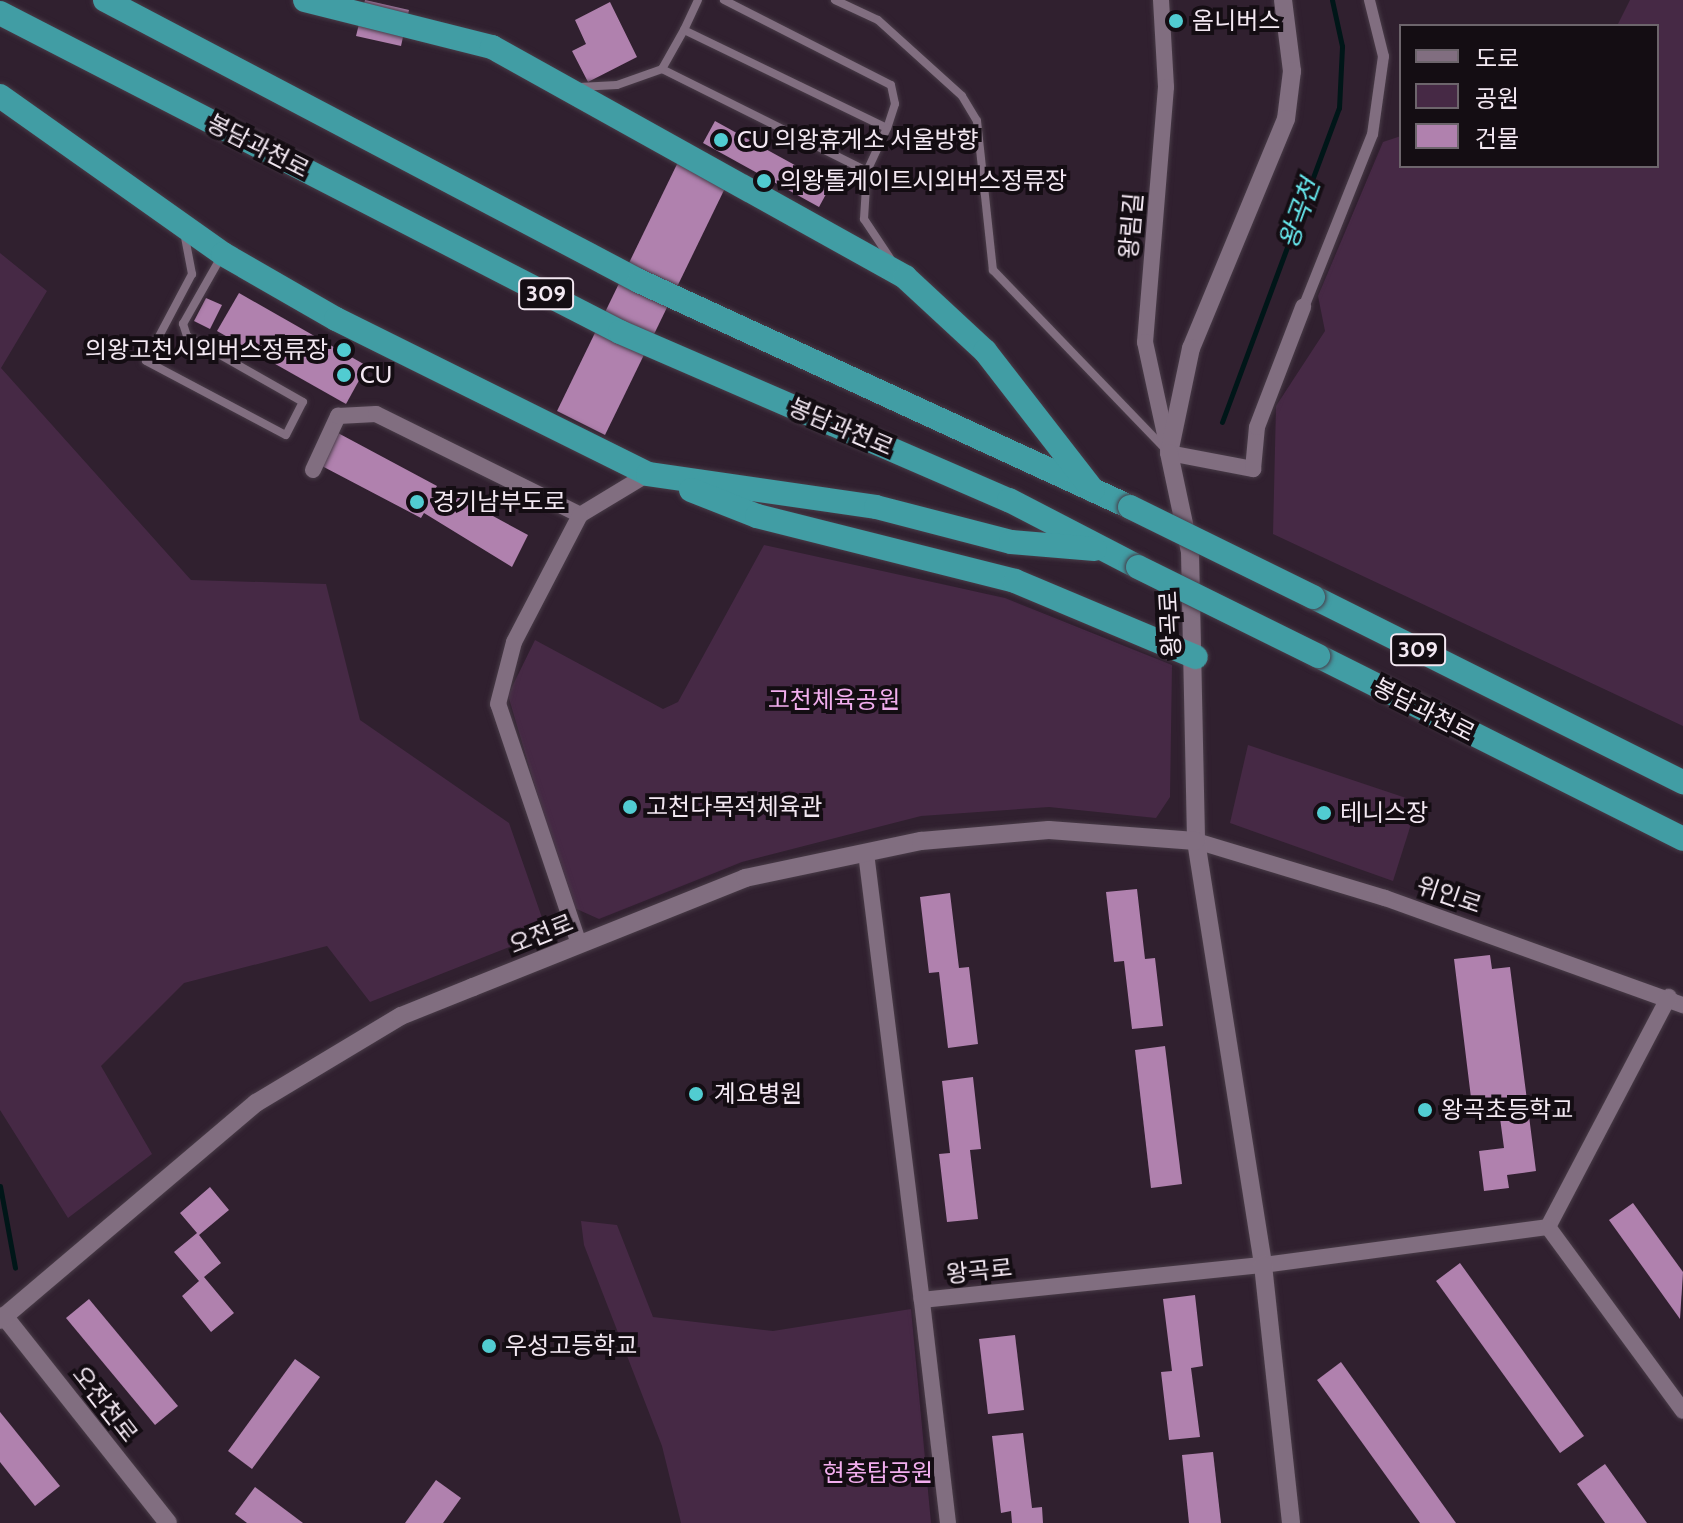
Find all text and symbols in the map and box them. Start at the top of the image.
place label: 옴니버스 [1192,7,1280,35]
marker: 옴니버스 [1167,12,1185,30]
legend [1399,24,1659,168]
text: 도로 [1475,44,1519,73]
text: 공원 [1475,84,1519,113]
street label: 봉담과천로 [202,108,314,184]
text: 건물 [1475,124,1519,153]
place label: CU 의왕휴게소 서울방향 [737,126,979,154]
marker: CU 의왕휴게소 서울방향 [712,131,730,149]
place label: 의왕톨게이트시외버스정류장 [780,167,1067,195]
marker: 의왕톨게이트시외버스정류장 [755,172,773,190]
water label: 왕곡천 [1273,175,1327,253]
street label: 왕림길 [1114,192,1148,260]
road number: 309 [518,276,574,312]
place label: 의왕고천시외버스정류장 [85,336,328,364]
marker: 의왕고천시외버스정류장 [335,341,353,359]
place label: CU [360,361,392,389]
marker: CU [335,366,353,384]
street label: 봉담과천로 [785,392,897,462]
place label: 경기남부도로 [433,488,565,516]
marker: 경기남부도로 [408,493,426,511]
street label: 왕곡로 [1154,590,1186,658]
road number: 309 [1390,632,1446,668]
street label: 봉담과천로 [1368,672,1480,748]
park label: 고천체육공원 [768,686,900,714]
place label: 고천다목적체육관 [646,793,823,821]
marker: 고천다목적체육관 [621,798,639,816]
place label: 테니스장 [1340,799,1428,827]
marker: 테니스장 [1315,804,1333,822]
street label: 위인로 [1413,871,1485,919]
street label: 오전로 [505,908,577,960]
place label: 계요병원 [714,1080,802,1108]
marker: 계요병원 [685,1083,707,1105]
place label: 왕곡초등학교 [1441,1096,1573,1124]
marker: 왕곡초등학교 [1416,1101,1434,1119]
street label: 왕곡로 [945,1253,1013,1289]
place label: 우성고등학교 [505,1332,637,1360]
marker: 우성고등학교 [480,1337,498,1355]
street label: 오전천로 [66,1360,144,1448]
park label: 현충탑공원 [823,1459,933,1487]

